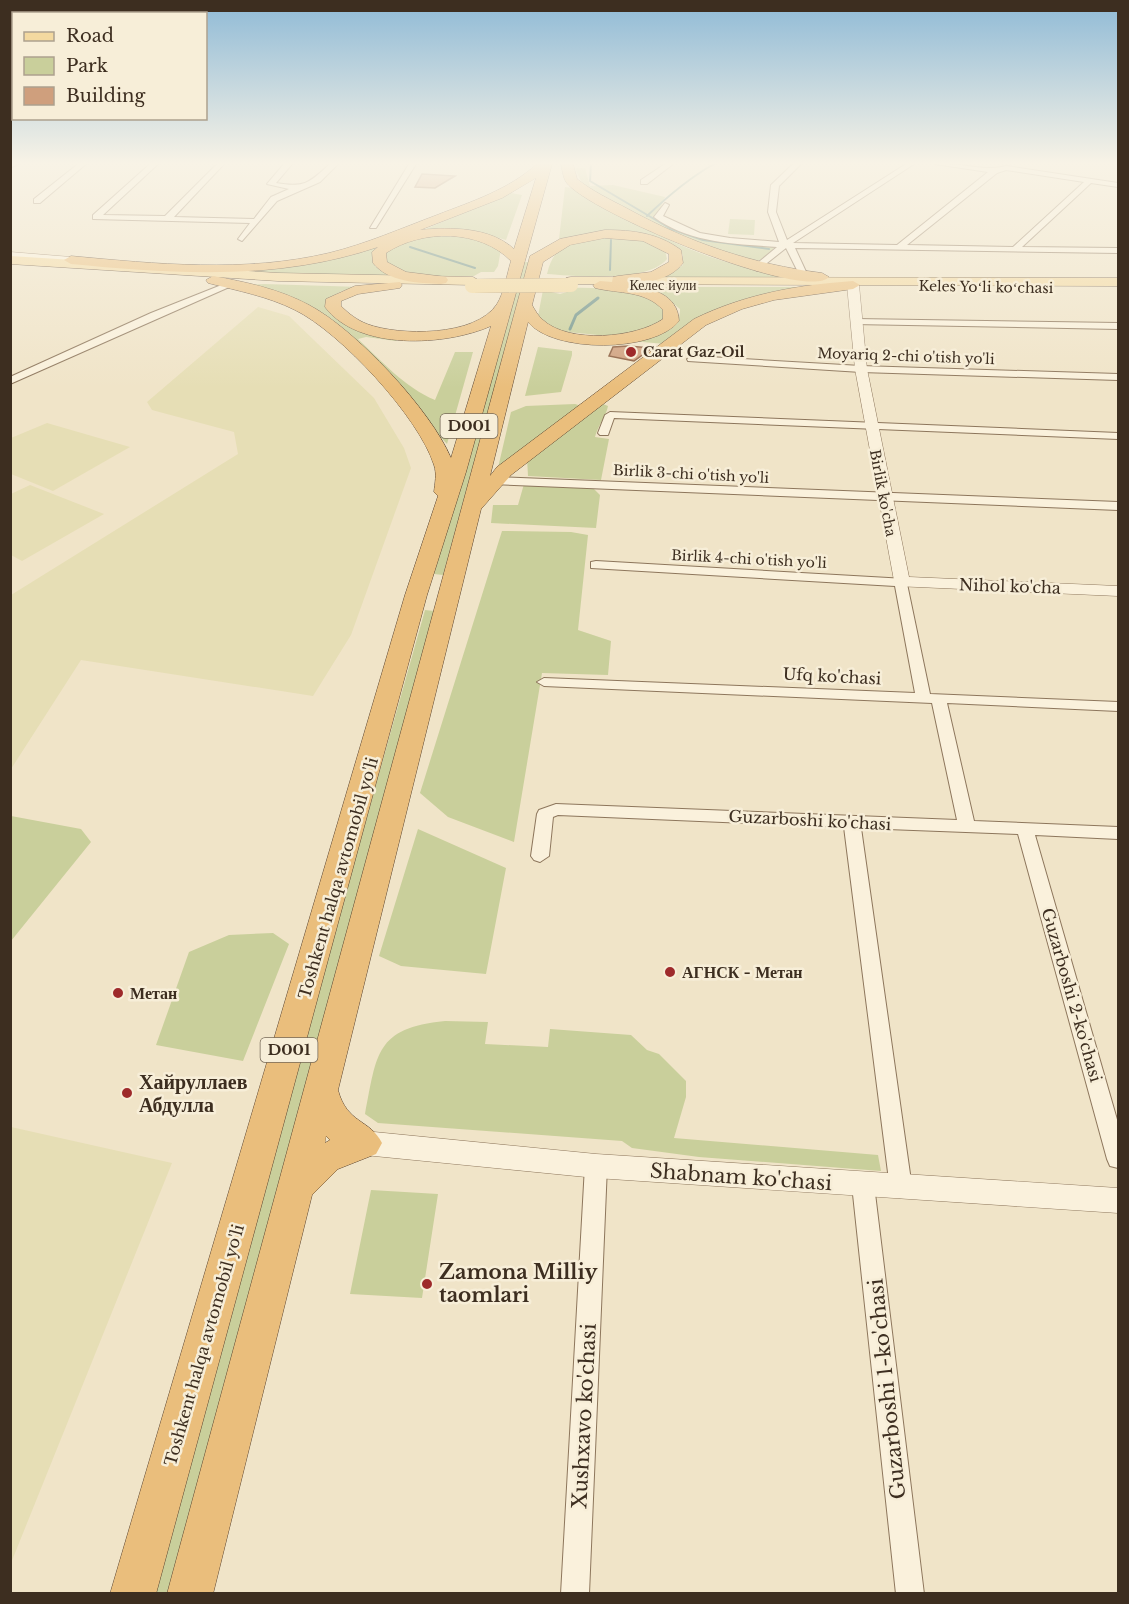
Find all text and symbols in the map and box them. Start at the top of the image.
legend [12,12,207,120]
text: Road [66,25,114,47]
text: Park [66,55,108,77]
text: Building [66,85,145,107]
street label: Келес йули [629,276,697,294]
street label: Keles Yoʻli koʻchasi [918,277,1054,297]
place label: Carat Gaz-Oil [643,343,745,361]
street label: Moyariq 2-chi o'tish yo'li [817,344,995,368]
marker: Carat Gaz-Oil [624,345,638,359]
road number: D001 [440,414,498,438]
street label: Birlik ko'cha [866,448,900,538]
street label: Birlik 3-chi o'tish yo'li [612,461,770,487]
street label: Birlik 4-chi o'tish yo'li [671,546,828,572]
street label: Nihol ko'cha [959,574,1061,598]
street label: Ufq ko'chasi [782,663,882,689]
street label: Toshkent halqa avtomobil yo'li [294,754,382,1001]
street label: Guzarboshi ko'chasi [728,806,892,834]
street label: Guzarboshi 2-ko'chasi [1038,906,1107,1085]
place label: АГНСК - Метан [682,962,802,982]
marker: АГНСК - Метан [663,965,677,979]
place label: Метан [130,983,177,1003]
marker: Метан [111,986,125,1000]
road number: D001 [260,1038,318,1062]
place label: Хайруллаев Абдулла [139,1070,248,1117]
marker: Хайруллаев Абдулла [120,1086,134,1100]
street label: Shabnam ko'chasi [649,1159,833,1195]
street label: Toshkent halqa avtomobil yo'li [160,1221,248,1468]
place label: Zamona Milliy taomlari [439,1260,598,1307]
marker: Zamona Milliy taomlari [420,1277,434,1291]
street label: Guzarboshi 1-ko'chasi [863,1277,911,1501]
street label: Xushxavo ko'chasi [567,1323,601,1509]

